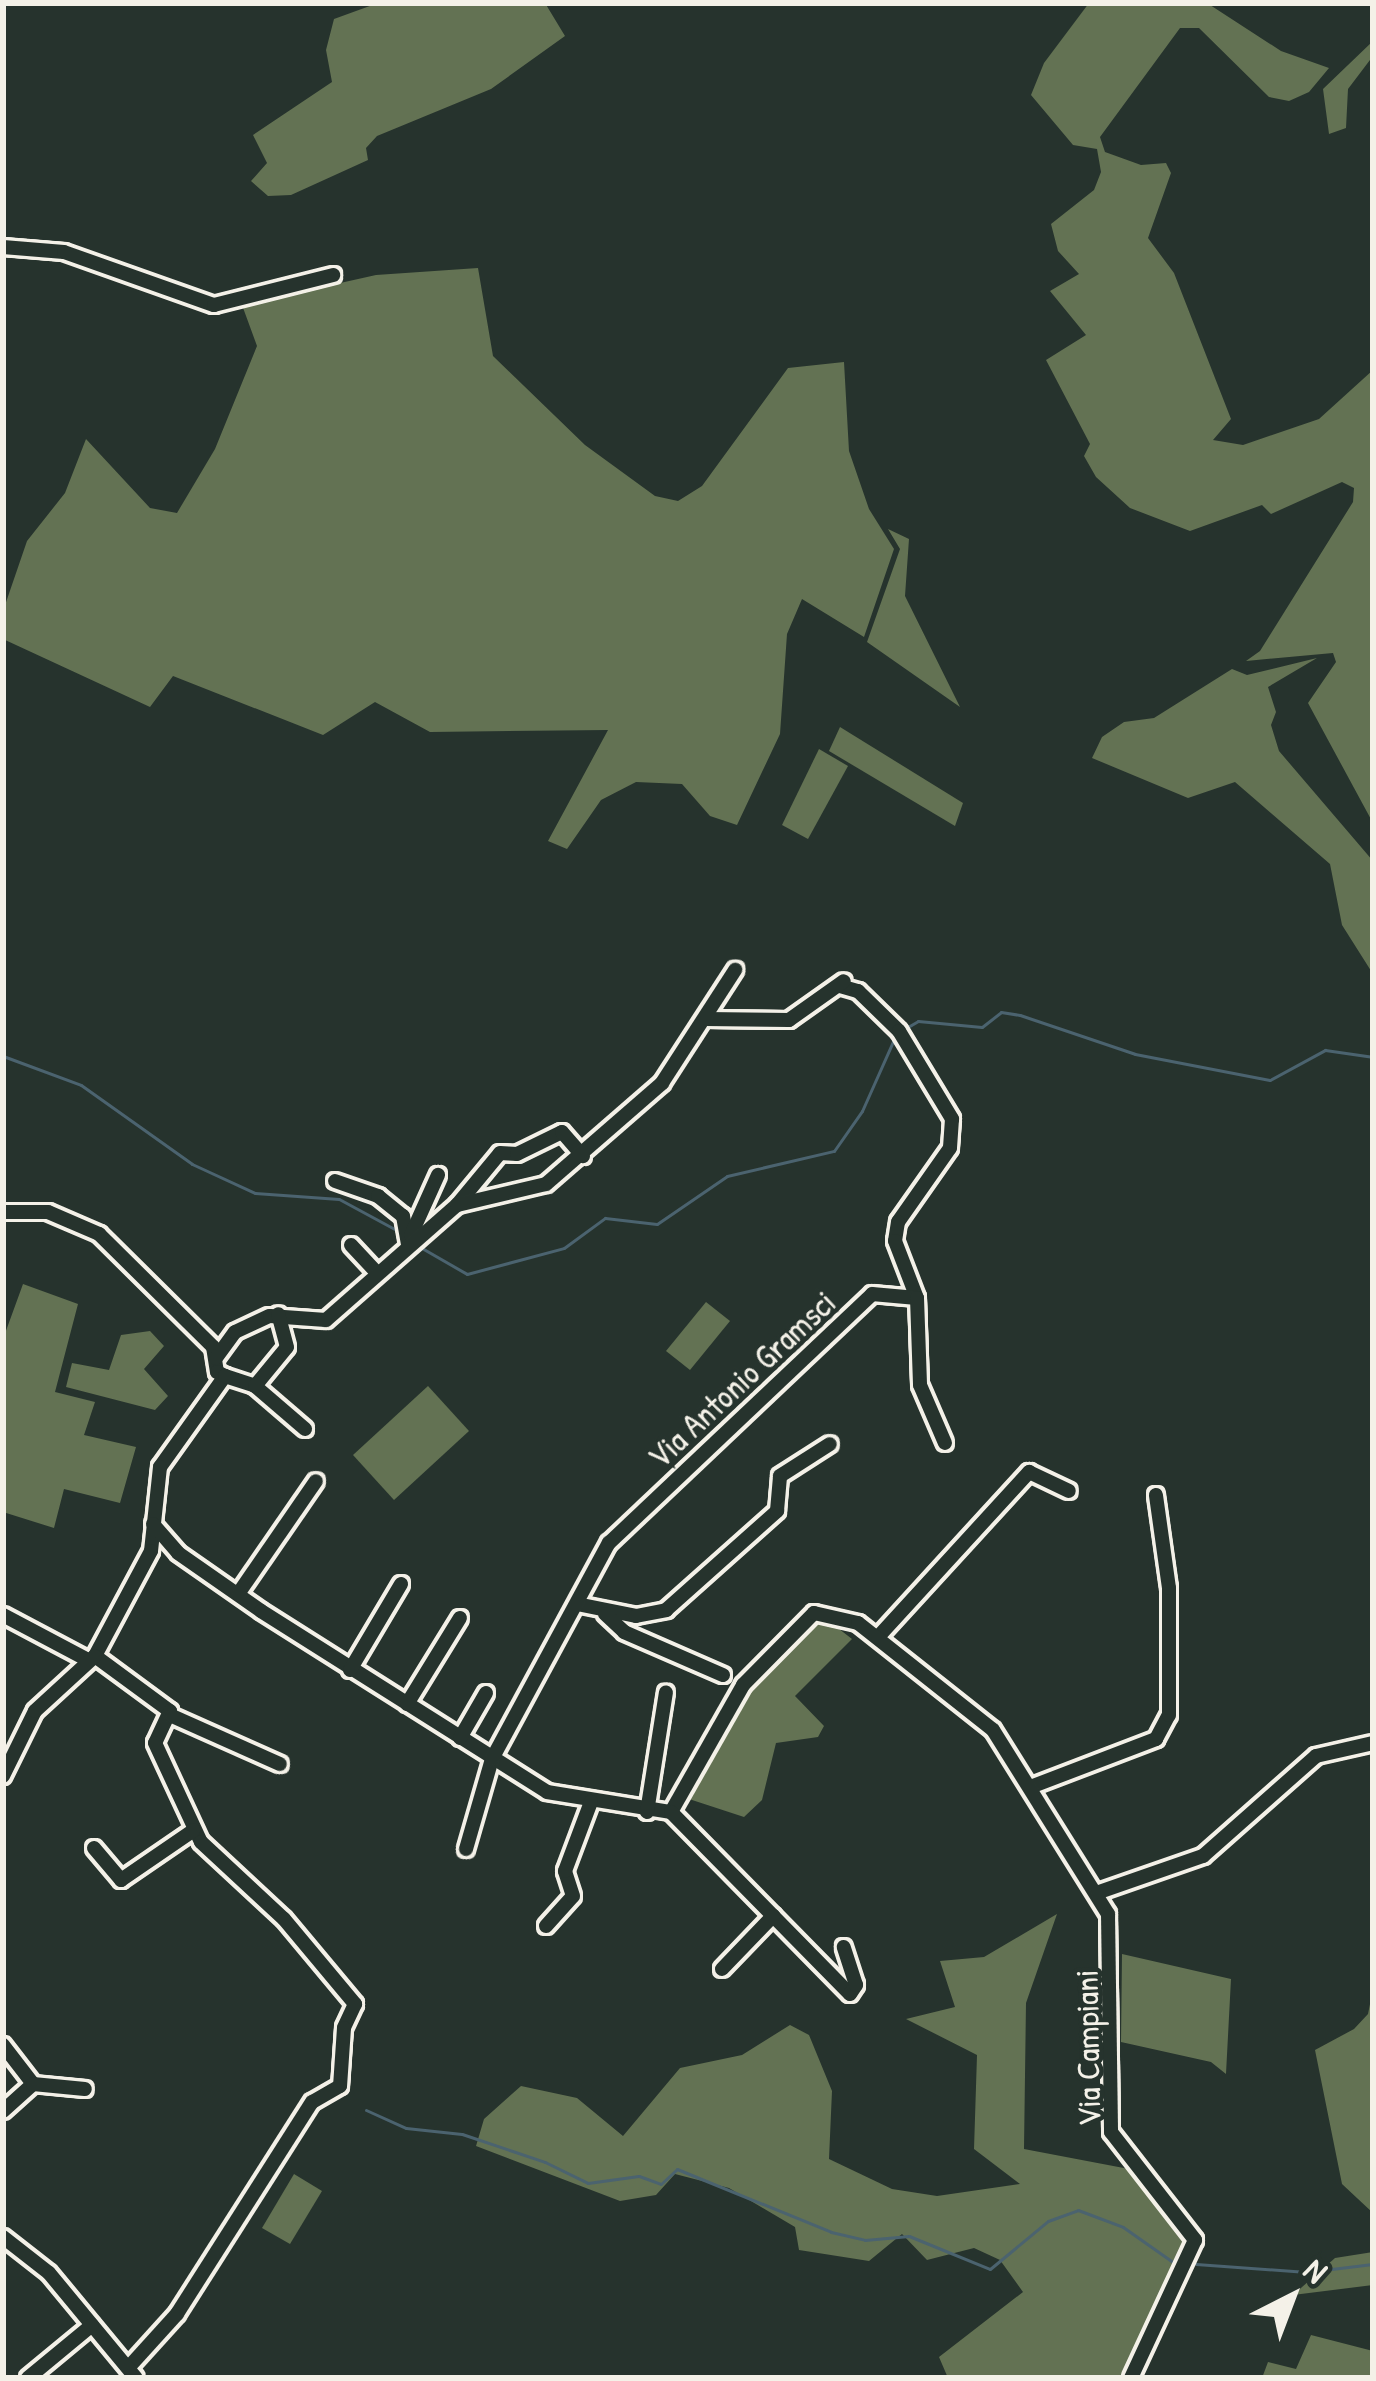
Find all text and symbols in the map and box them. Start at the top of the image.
street label: Via Antonio Gramsci [640,1283,844,1477]
street label: Via Campiani [1067,1969,1109,2127]
north arrow [1232,2237,1352,2357]
text: N [1295,2248,1337,2292]

